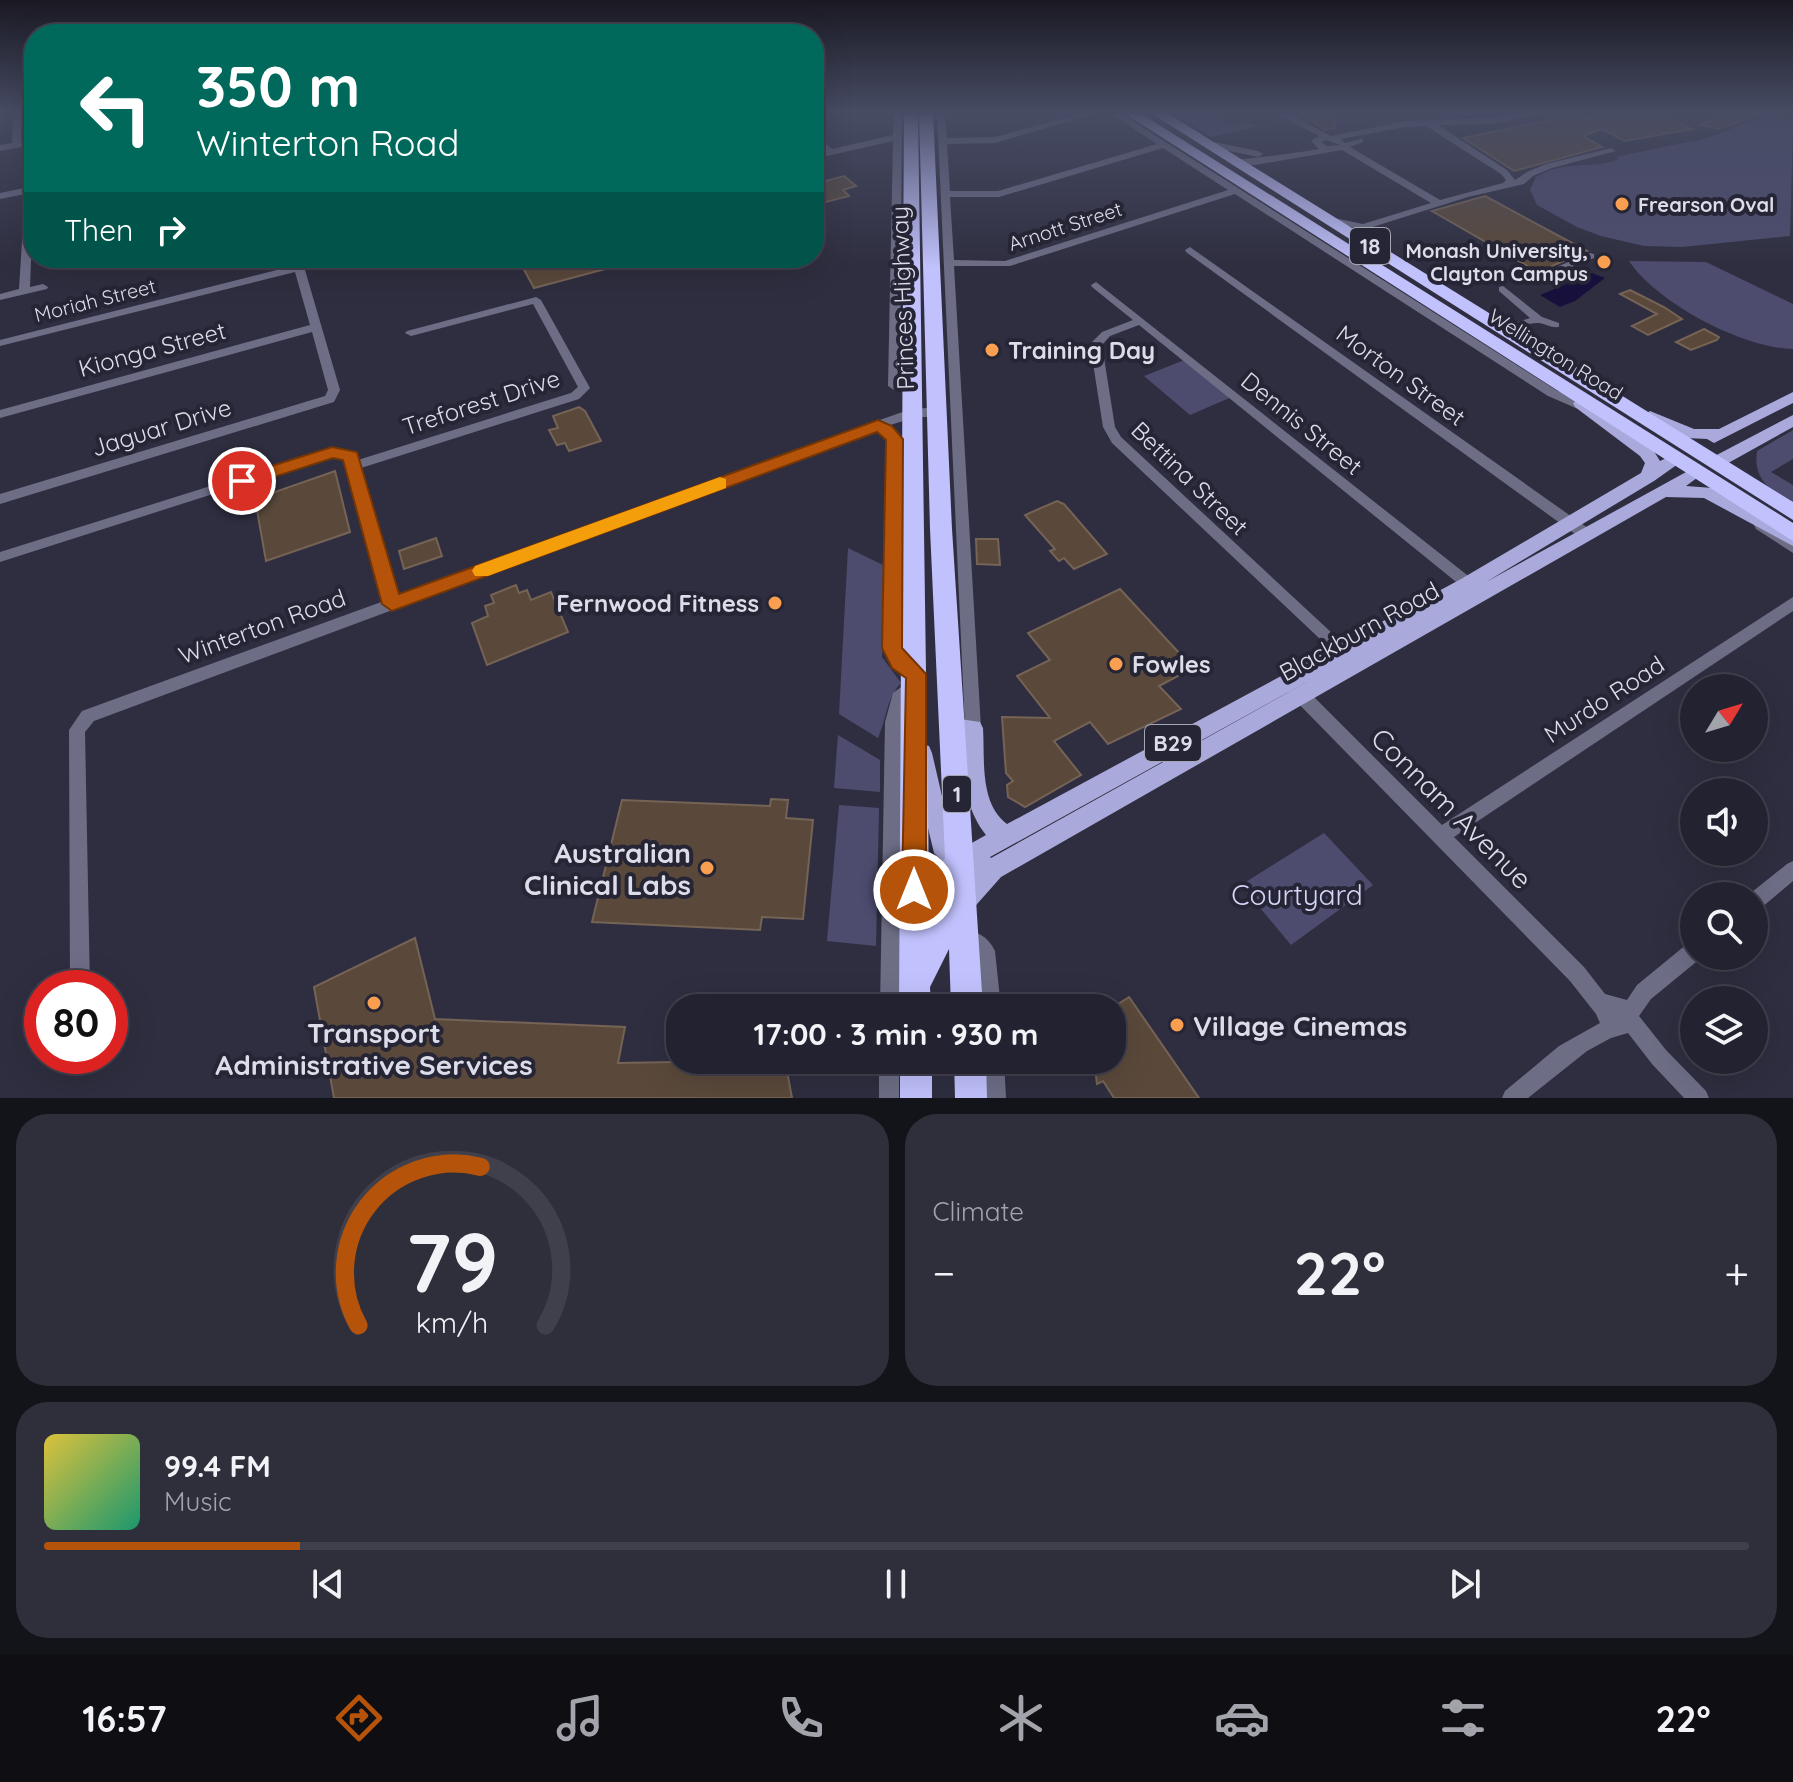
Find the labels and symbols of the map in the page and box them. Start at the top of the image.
place label: Frearson Oval [1638,192,1774,217]
marker: Frearson Oval [1613,195,1631,213]
street label: Arnott Street [1005,196,1125,256]
street label: Princes Highway [884,206,920,390]
road number: 18 [1350,228,1390,264]
place label: Monash University, Clayton Campus [1406,238,1588,286]
marker: Monash University, Clayton Campus [1595,253,1613,271]
street label: Moriah Street [32,273,158,327]
street label: Wellington Road [1484,303,1628,405]
street label: Kionga Street [75,315,229,383]
street label: Morton Street [1331,318,1471,432]
place label: Training Day [1008,335,1155,365]
marker: Training Day [983,341,1001,359]
street label: Treforest Drive [399,362,563,442]
street label: Dennis Street [1235,365,1369,481]
street label: Jaguar Drive [87,391,235,463]
street label: Bettina Street [1125,415,1255,541]
pin [208,447,276,515]
street label: Blackburn Road [1274,575,1444,687]
street label: Winterton Road [174,582,350,670]
place label: Fernwood Fitness [556,588,759,618]
marker: Fernwood Fitness [766,594,784,612]
place label: Fowles [1132,649,1211,679]
street label: Murdo Road [1538,649,1670,749]
marker: Fowles [1107,655,1125,673]
north arrow [1680,674,1768,762]
street label: Connam Avenue [1364,720,1540,896]
road number: B29 [1145,725,1201,761]
road number: 1 [943,776,971,812]
place label: Australian Clinical Labs [524,835,691,902]
position arrow [872,848,956,932]
marker: Australian Clinical Labs [698,859,716,877]
park label: Courtyard [1231,877,1363,912]
speed limit sign: 80 [24,970,128,1074]
marker: Transport Administrative Services [365,994,383,1012]
place label: Village Cinemas [1193,1008,1407,1043]
place label: Transport Administrative Services [215,1015,533,1082]
marker: Village Cinemas [1168,1016,1186,1034]

